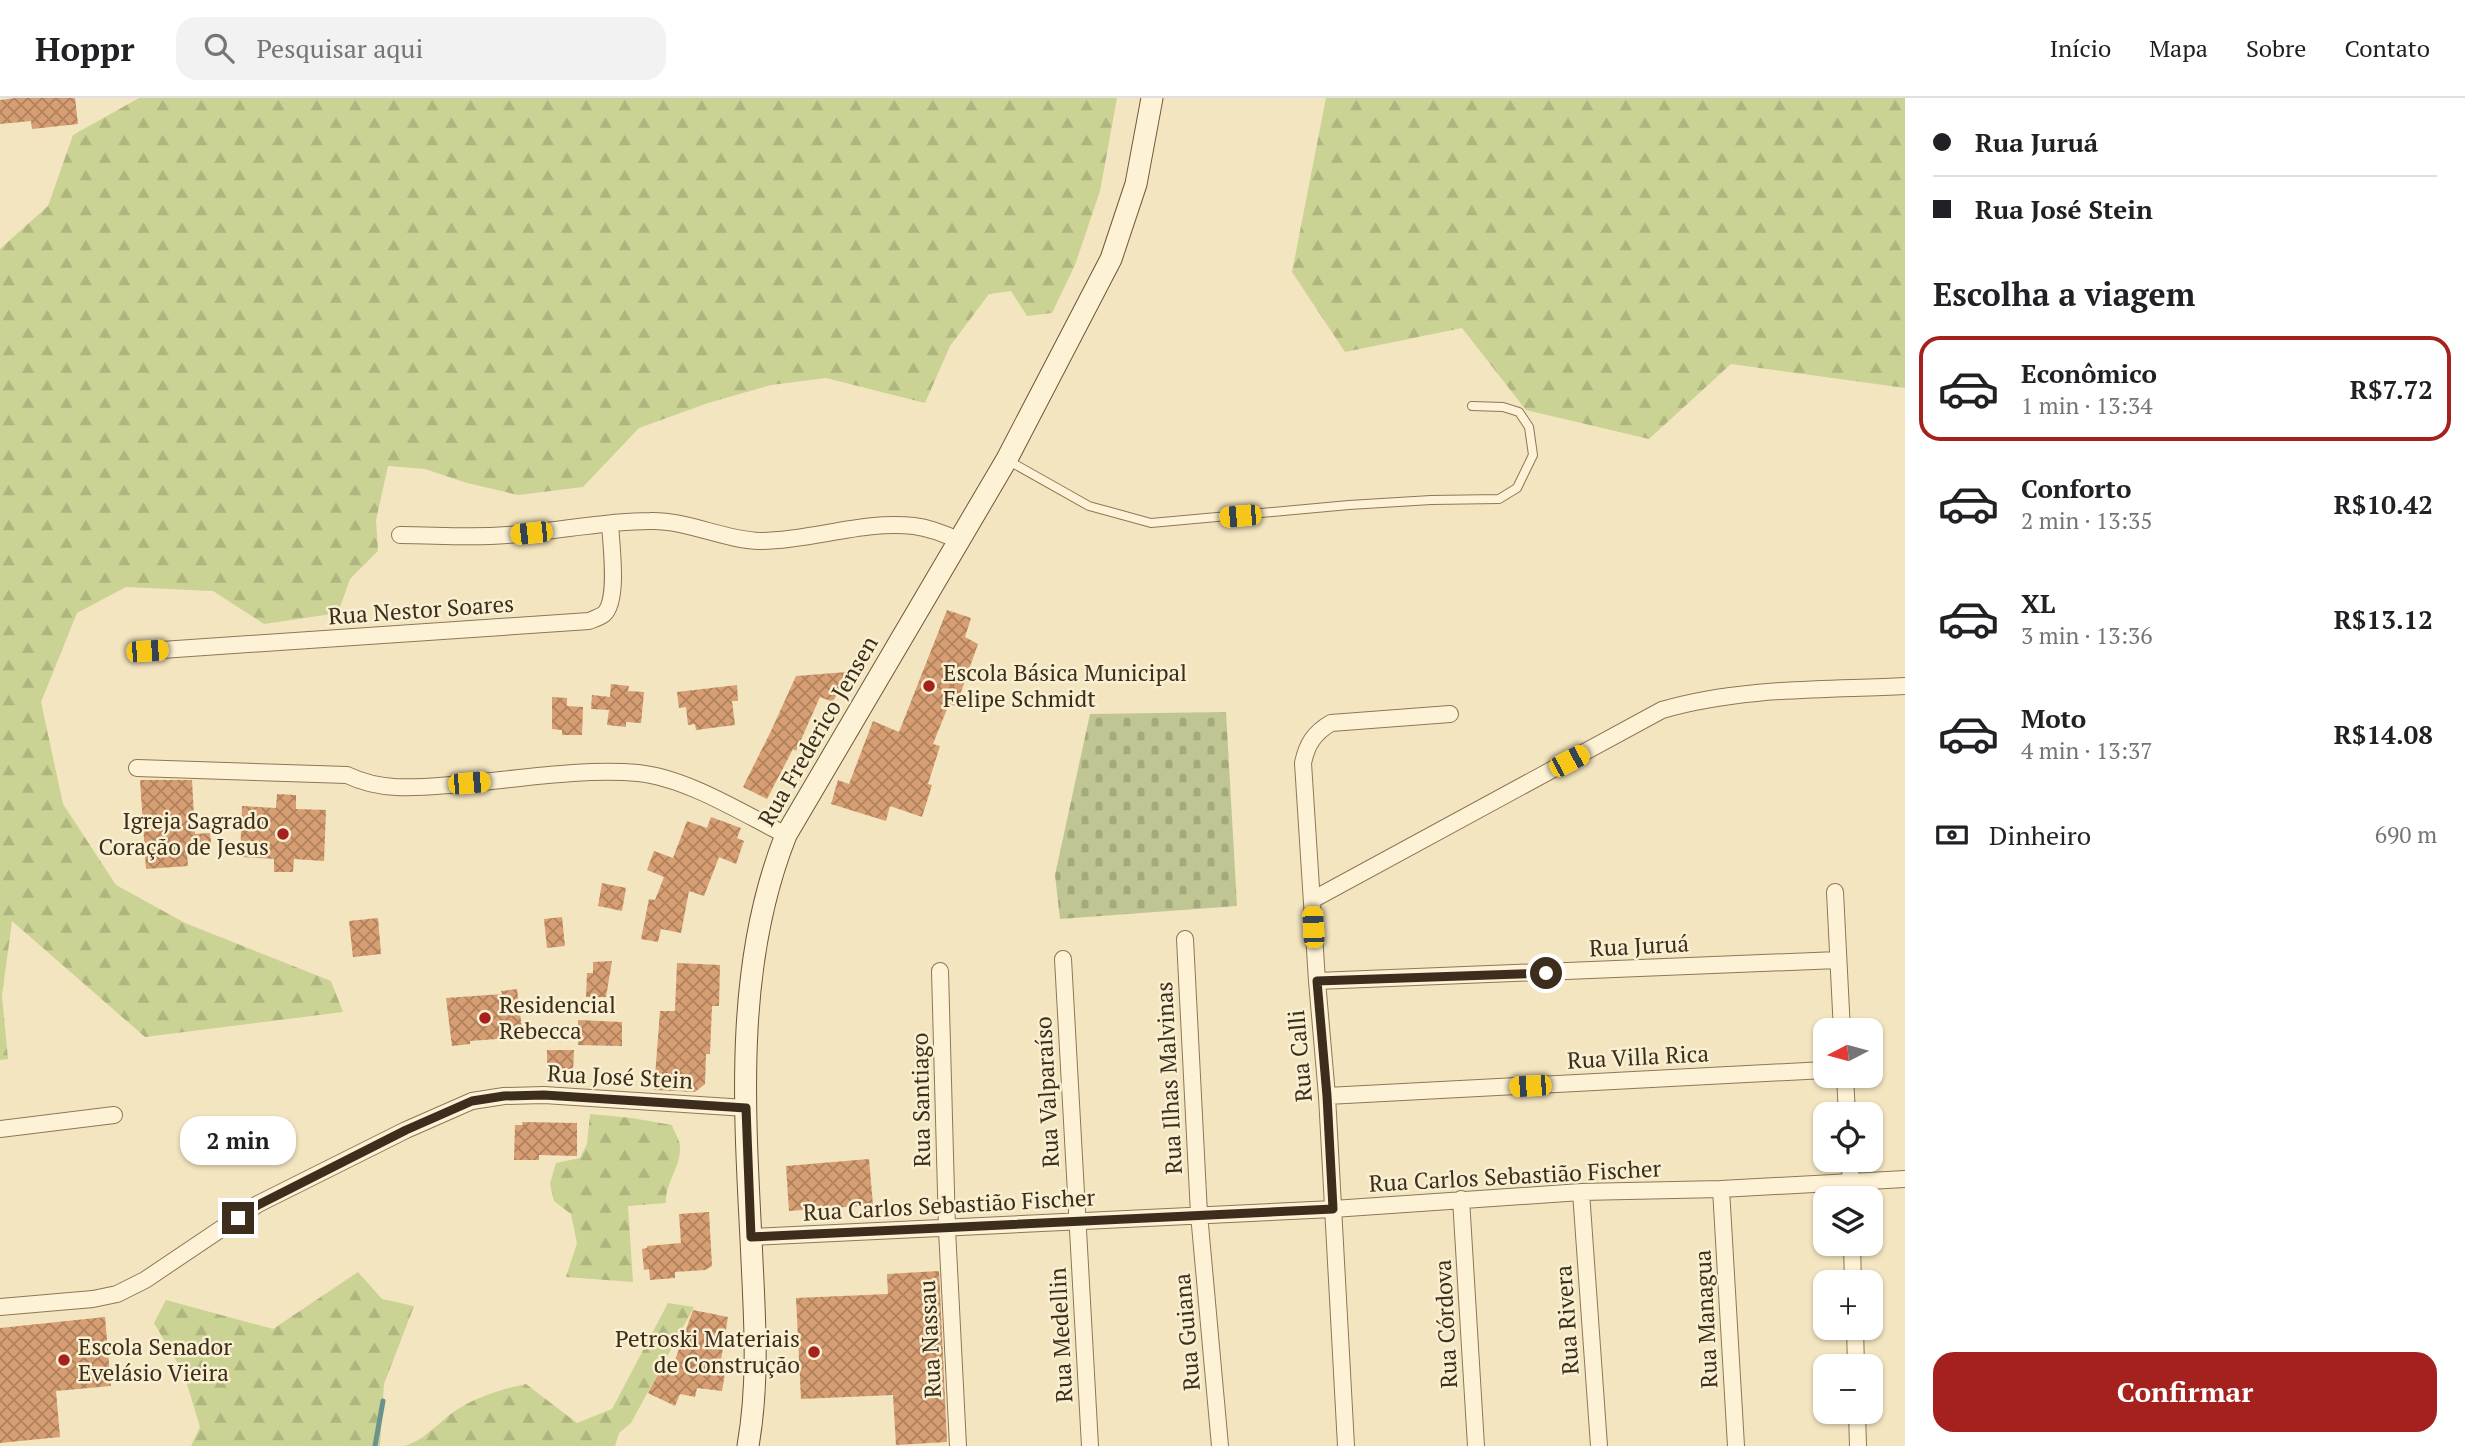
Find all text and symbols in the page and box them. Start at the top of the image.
search box [176,17,666,80]
text: Hoppr [35,27,134,70]
icon: search [200,29,238,67]
text: Pesquisar aqui [256,31,423,65]
text: Início [2050,32,2111,64]
text: Mapa [2149,32,2208,64]
text: Sobre [2246,32,2306,64]
text: Contato [2344,32,2430,64]
text: Rua Juruá [1975,125,2098,159]
text: Rua José Stein [1975,192,2153,226]
text: Escolha a viagem [1933,273,2195,315]
text: Econômico [2021,356,2157,390]
icon: car [1937,357,2000,420]
text: R$7.72 [2350,372,2433,406]
text: 1 min · 13:34 [2021,390,2153,421]
text: Conforto [2021,471,2131,505]
icon: car [1937,472,2000,535]
text: R$10.42 [2334,487,2433,521]
car [1219,504,1262,528]
text: 2 min · 13:35 [2021,505,2153,536]
car [510,520,553,546]
text: XL [2021,586,2055,620]
icon: car [1937,587,2000,650]
street label: Rua Nestor Soares [327,588,515,631]
text: R$13.12 [2334,602,2433,636]
text: 3 min · 13:36 [2021,620,2153,651]
street label: Rua Frederico Jensen [750,630,885,832]
car [126,639,169,663]
place label: Escola Básica Municipal Felipe Schmidt [943,657,1187,714]
marker: Escola Básica Municipal Felipe Schmidt [921,678,937,694]
text: Moto [2021,701,2086,735]
icon: car [1937,702,2000,765]
text: R$14.08 [2334,717,2433,751]
text: 4 min · 13:37 [2021,735,2153,766]
car [1546,742,1593,780]
car [448,771,491,795]
place label: Igreja Sagrado Coração de Jesus [98,805,269,862]
icon: cash [1933,816,1971,854]
text: Dinheiro [1989,818,2091,852]
text: 690 m [2375,819,2437,850]
marker: Igreja Sagrado Coração de Jesus [275,826,291,842]
car [1302,905,1325,949]
street label: Rua Juruá [1588,927,1690,964]
route start [1530,957,1562,989]
street label: Rua Ilhas Malvinas [1148,981,1189,1175]
place label: Residencial Rebecca [499,989,616,1046]
street label: Rua Calli [1280,1009,1319,1103]
marker: Residencial Rebecca [477,1010,493,1026]
street label: Rua Valparaíso [1027,1016,1066,1168]
north arrow [1813,1018,1883,1088]
map controls [1813,1018,1883,1424]
street label: Rua Santiago [904,1032,937,1168]
street label: Rua Villa Rica [1566,1037,1710,1076]
street label: Rua José Stein [546,1057,694,1096]
car [1509,1074,1552,1098]
button: locate [1813,1102,1883,1172]
callout: 2 min [180,1116,296,1166]
text: 2 min [207,1125,269,1156]
street label: Rua Carlos Sebastião Fischer [1368,1152,1662,1199]
street label: Rua Carlos Sebastião Fischer [802,1181,1096,1228]
button: layers [1813,1186,1883,1256]
route end [222,1202,254,1234]
street label: Rua Managua [1686,1249,1725,1389]
street label: Rua Córdova [1427,1258,1464,1389]
street label: Rua Rivera [1547,1264,1586,1376]
street label: Rua Medellin [1041,1266,1080,1403]
button: + [1813,1270,1883,1340]
street label: Rua Guiana [1166,1272,1207,1392]
street label: Rua Nassau [911,1279,948,1399]
place label: Petroski Materiais de Construção [615,1323,800,1380]
place label: Escola Senador Evelásio Vieira [78,1331,232,1388]
marker: Petroski Materiais de Construção [806,1344,822,1360]
marker: Escola Senador Evelásio Vieira [56,1352,72,1368]
button: Confirmar [1933,1352,2437,1432]
button: − [1813,1354,1883,1424]

